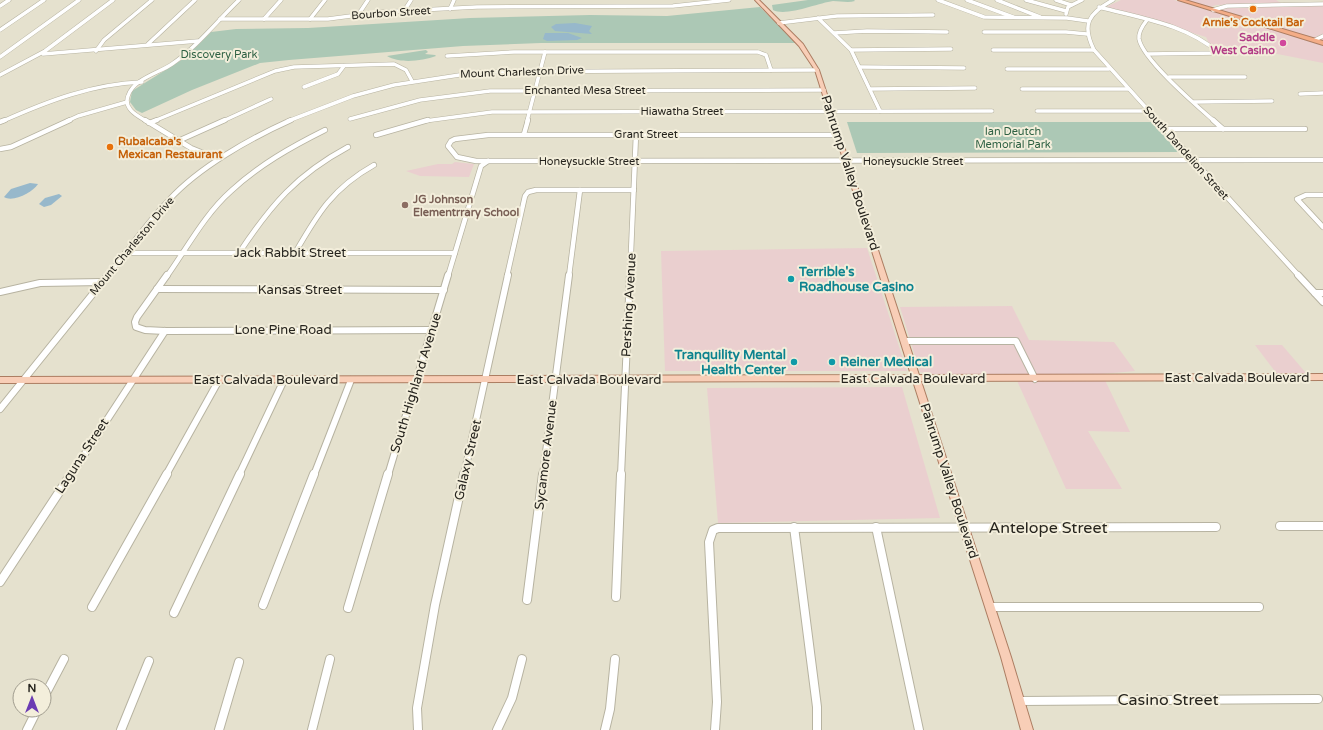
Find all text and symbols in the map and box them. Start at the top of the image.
street label: Bourbon Street [351,4,431,22]
marker: Arnie's Cocktail Bar [1248,4,1258,14]
place label: Arnie's Cocktail Bar [1202,16,1304,29]
place label: Saddle West Casino [1211,31,1276,57]
marker: Saddle West Casino [1278,38,1288,48]
park label: Discovery Park [180,48,258,61]
street label: Mount Charleston Drive [460,63,584,81]
street label: Enchanted Mesa Street [524,84,646,97]
street label: Pahrump Valley Boulevard [817,93,883,253]
street label: South Dandelion Street [1141,104,1231,202]
street label: Hiawatha Street [640,105,724,118]
park label: Ian Deutch Memorial Park [975,125,1051,151]
street label: Grant Street [614,128,678,141]
place label: Rubalcaba's Mexican Restaurant [118,135,223,161]
marker: Rubalcaba's Mexican Restaurant [105,142,115,152]
street label: Honeysuckle Street [539,155,639,168]
street label: Honeysuckle Street [863,155,963,168]
place label: JG Johnson Elementrrary School [412,193,519,220]
street label: Mount Charleston Drive [87,194,177,298]
marker: JG Johnson Elementrrary School [400,200,410,210]
street label: Jack Rabbit Street [234,245,346,261]
street label: Pershing Avenue [618,252,640,358]
place label: Terrible's Roadhouse Casino [798,264,914,295]
marker: Terrible's Roadhouse Casino [786,274,796,284]
street label: Kansas Street [258,282,342,298]
street label: South Highland Avenue [387,311,445,455]
street label: Lone Pine Road [234,322,332,338]
place label: Tranquility Mental Health Center [674,347,787,378]
place label: Reiner Medical [840,354,932,370]
marker: Tranquility Mental Health Center [789,357,799,367]
marker: Reiner Medical [827,357,837,367]
street label: East Calvada Boulevard [1164,370,1310,386]
street label: East Calvada Boulevard [840,371,986,387]
street label: East Calvada Boulevard [193,372,339,388]
street label: East Calvada Boulevard [516,372,662,388]
street label: Sycamore Avenue [531,399,561,511]
street label: Pahrump Valley Boulevard [916,401,982,561]
street label: Laguna Street [52,415,112,497]
street label: Galaxy Street [451,418,485,502]
street label: Antelope Street [988,518,1108,538]
north arrow [12,678,52,718]
text: N [28,682,36,695]
street label: Casino Street [1117,690,1219,710]

